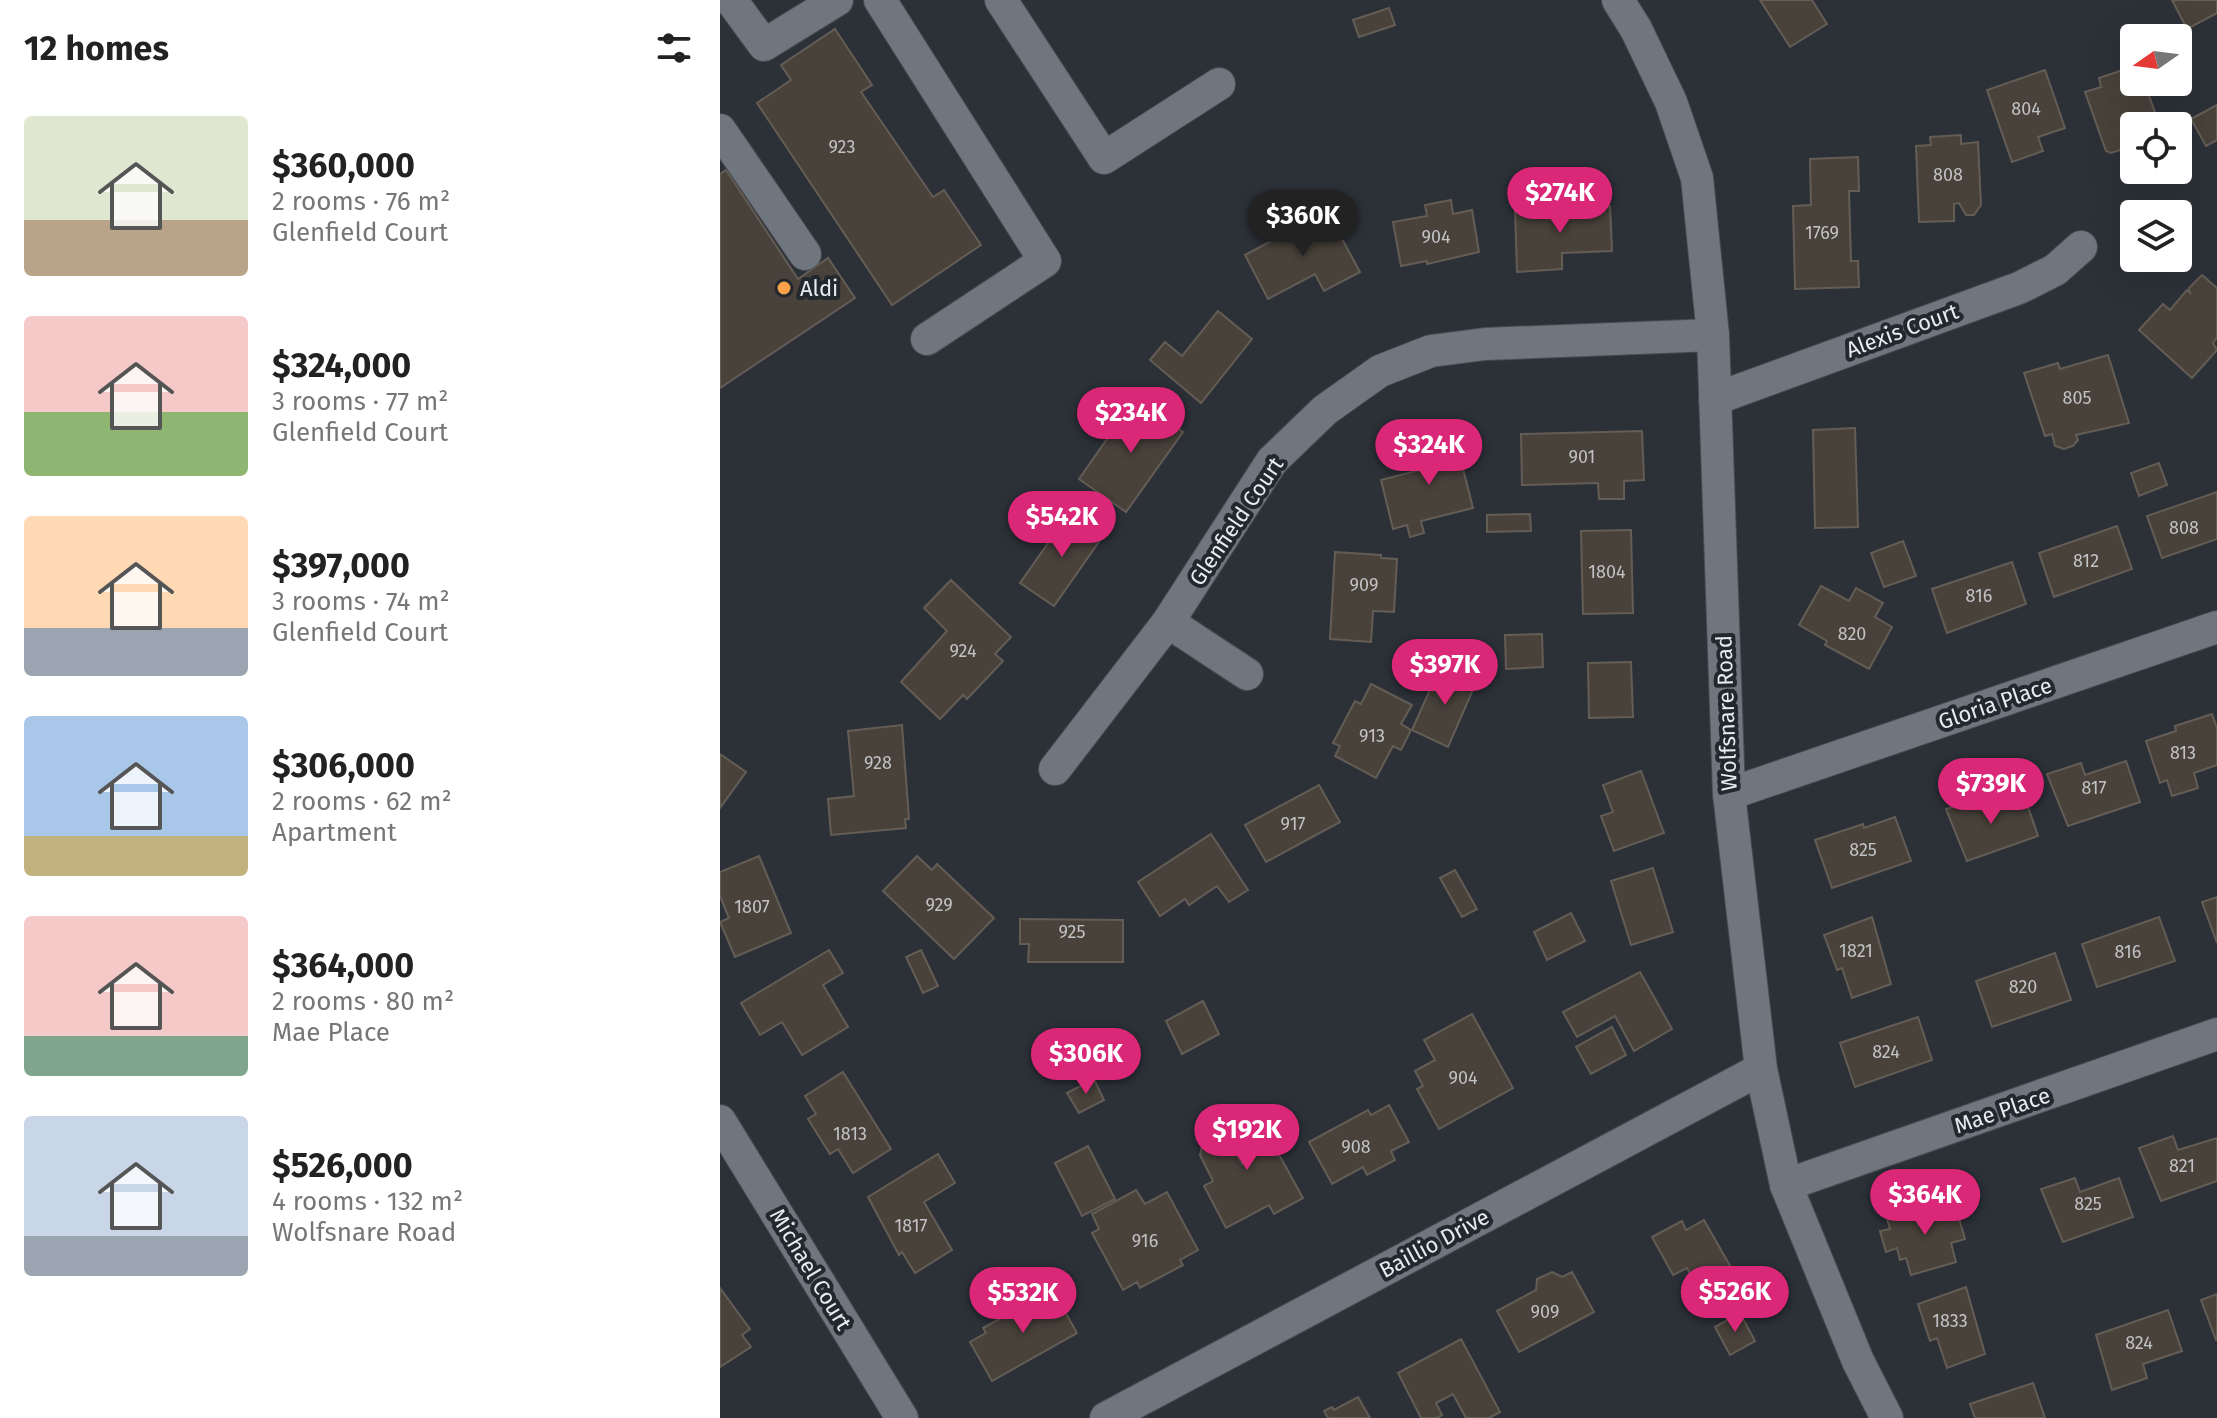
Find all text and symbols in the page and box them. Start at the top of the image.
north arrow [2120,24,2192,96]
map controls [2120,24,2192,272]
icon: filters [652,26,696,70]
text: 12 homes [24,28,169,69]
house number: 804 [2011,98,2041,120]
button: locate [2120,112,2192,184]
house number: 923 [829,136,855,158]
text: $360,000 [272,145,415,186]
icon: home [88,148,184,244]
house number: 808 [1933,164,1963,186]
pin: $274K [1504,167,1616,235]
text: $274K [1525,177,1595,208]
text: 2 rooms · 76 m² [272,186,450,217]
pin: $360K [1247,190,1359,258]
text: $360K [1266,200,1340,231]
button: layers [2120,200,2192,272]
text: Glenfield Court [272,217,448,248]
house number: 1769 [1805,222,1839,244]
house number: 904 [1421,226,1451,248]
place label: Aldi [800,275,838,302]
marker: Aldi [775,279,793,297]
street label: Alexis Court [1842,298,1962,363]
text: $324,000 [272,345,411,386]
icon: home [88,348,184,444]
text: 3 rooms · 77 m² [272,386,448,417]
pin: $234K [1075,387,1187,455]
house number: 805 [2063,387,2091,409]
text: $234K [1095,397,1167,428]
text: Glenfield Court [272,417,448,448]
pin: $324K [1373,419,1485,487]
text: $324K [1393,429,1465,460]
house number: 901 [1569,446,1595,468]
street label: Glenfield Court [1184,452,1289,591]
pin: $542K [1006,491,1118,559]
text: $542K [1026,501,1098,532]
house number: 808 [2169,517,2199,539]
text: $397,000 [272,545,410,586]
icon: home [88,548,184,644]
house number: 812 [2073,550,2099,572]
house number: 1804 [1588,561,1626,583]
house number: 909 [1350,574,1378,596]
house number: 816 [1966,585,1992,607]
text: 3 rooms · 74 m² [272,586,450,617]
text: Glenfield Court [272,617,448,648]
house number: 820 [1838,623,1866,645]
street label: Wolfsnare Road [1710,635,1743,791]
pin: $397K [1389,639,1501,707]
house number: 924 [949,640,977,662]
text: $397K [1410,649,1480,680]
street label: Gloria Place [1935,671,2056,736]
house number: 913 [1359,725,1385,747]
house number: 813 [2170,742,2196,764]
text: $306,000 [272,745,415,786]
icon: home [88,748,184,844]
house number: 928 [864,752,892,774]
pin: $739K [1935,758,2047,826]
text: $739K [1956,768,2026,799]
house number: 817 [2081,777,2107,799]
text: 2 rooms · 62 m² [272,786,452,817]
house number: 917 [1281,813,1305,835]
text: Apartment [272,817,397,848]
house number: 825 [1849,839,1877,861]
house number: 929 [925,894,953,916]
house number: 1807 [734,896,770,918]
house number: 925 [1059,921,1085,943]
house number: 1821 [1839,940,1873,962]
house number: 816 [2115,941,2141,963]
text: $364,000 [272,945,414,986]
icon: home [88,948,184,1044]
house number: 820 [2009,976,2037,998]
text: 2 rooms · 80 m² [272,986,454,1017]
text: Mae Place [272,1017,390,1048]
pin: $306K [1030,1028,1142,1096]
text: $306K [1049,1038,1123,1069]
house number: 824 [1872,1041,1900,1063]
house number: 904 [1448,1067,1478,1089]
street label: Mae Place [1951,1081,2054,1139]
pin: $192K [1191,1104,1303,1172]
text: $192K [1212,1114,1282,1145]
house number: 1813 [833,1123,867,1145]
house number: 908 [1341,1136,1371,1158]
text: $526,000 [272,1145,413,1186]
icon: home [88,1148,184,1244]
house number: 821 [2169,1155,2195,1177]
pin: $364K [1869,1169,1981,1237]
text: $364K [1888,1179,1962,1210]
text: 4 rooms · 132 m² [272,1186,463,1217]
house number: 825 [2074,1193,2102,1215]
street label: Baillio Drive [1375,1203,1494,1284]
street label: Michael Court [764,1204,857,1335]
house number: 1817 [895,1215,927,1237]
text: Wolfsnare Road [272,1217,456,1248]
house number: 916 [1132,1230,1158,1252]
pin: $526K [1679,1266,1791,1334]
pin: $532K [967,1267,1079,1335]
text: $526K [1699,1276,1771,1307]
text: $532K [987,1277,1059,1308]
house number: 909 [1531,1301,1559,1323]
house number: 1833 [1932,1310,1968,1332]
house number: 824 [2125,1332,2153,1354]

